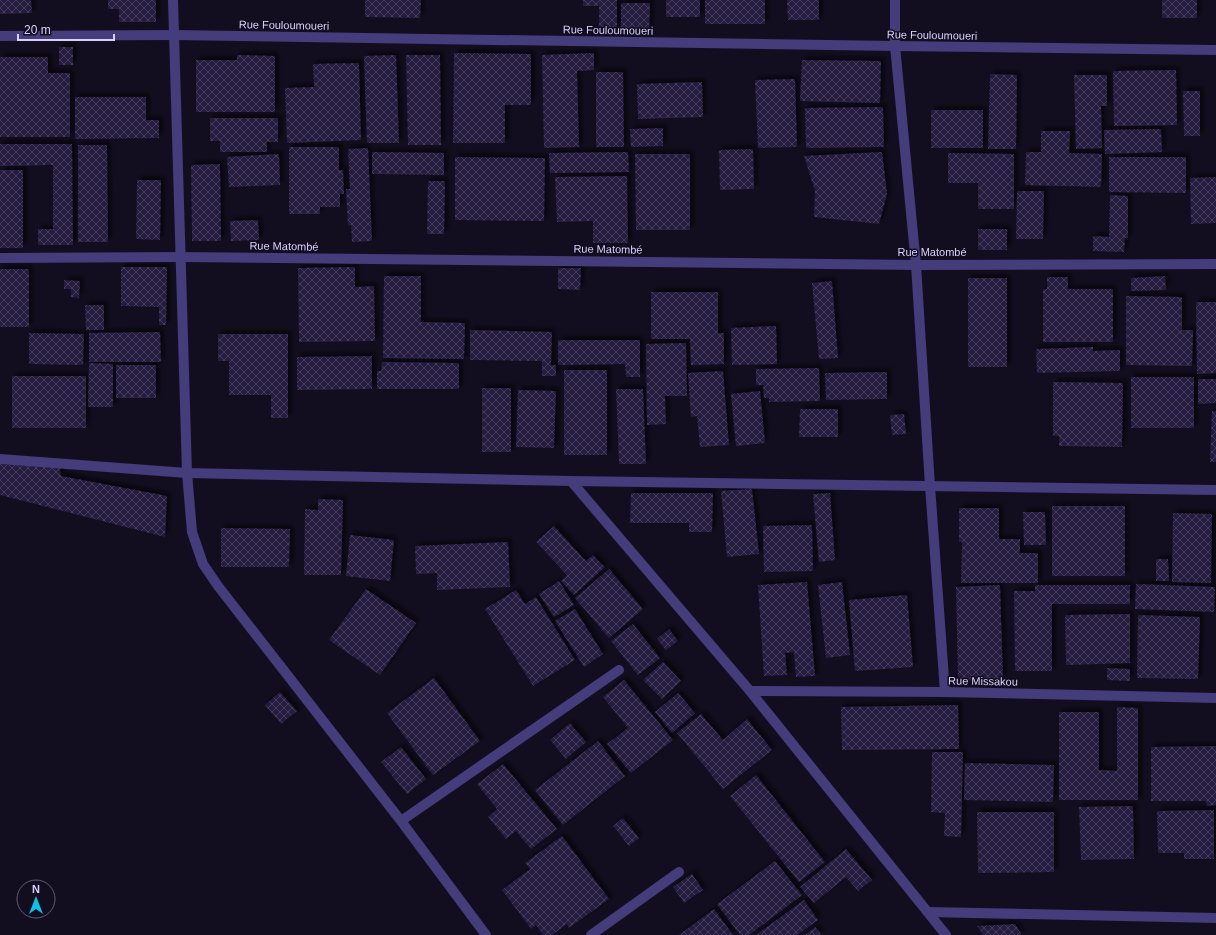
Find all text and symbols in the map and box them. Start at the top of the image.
scale bar [18,16,114,42]
street label: Rue Fouloumoueri [239,18,329,32]
text: 20 m [24,23,51,37]
street label: Rue Fouloumoueri [563,23,653,37]
street label: Rue Fouloumoueri [887,28,977,42]
street label: Rue Matombé [249,239,319,253]
street label: Rue Matombé [573,242,643,256]
street label: Rue Matombé [897,246,967,258]
street label: Rue Missakou [948,674,1018,688]
north arrow [16,879,56,919]
text: N [32,883,40,895]

